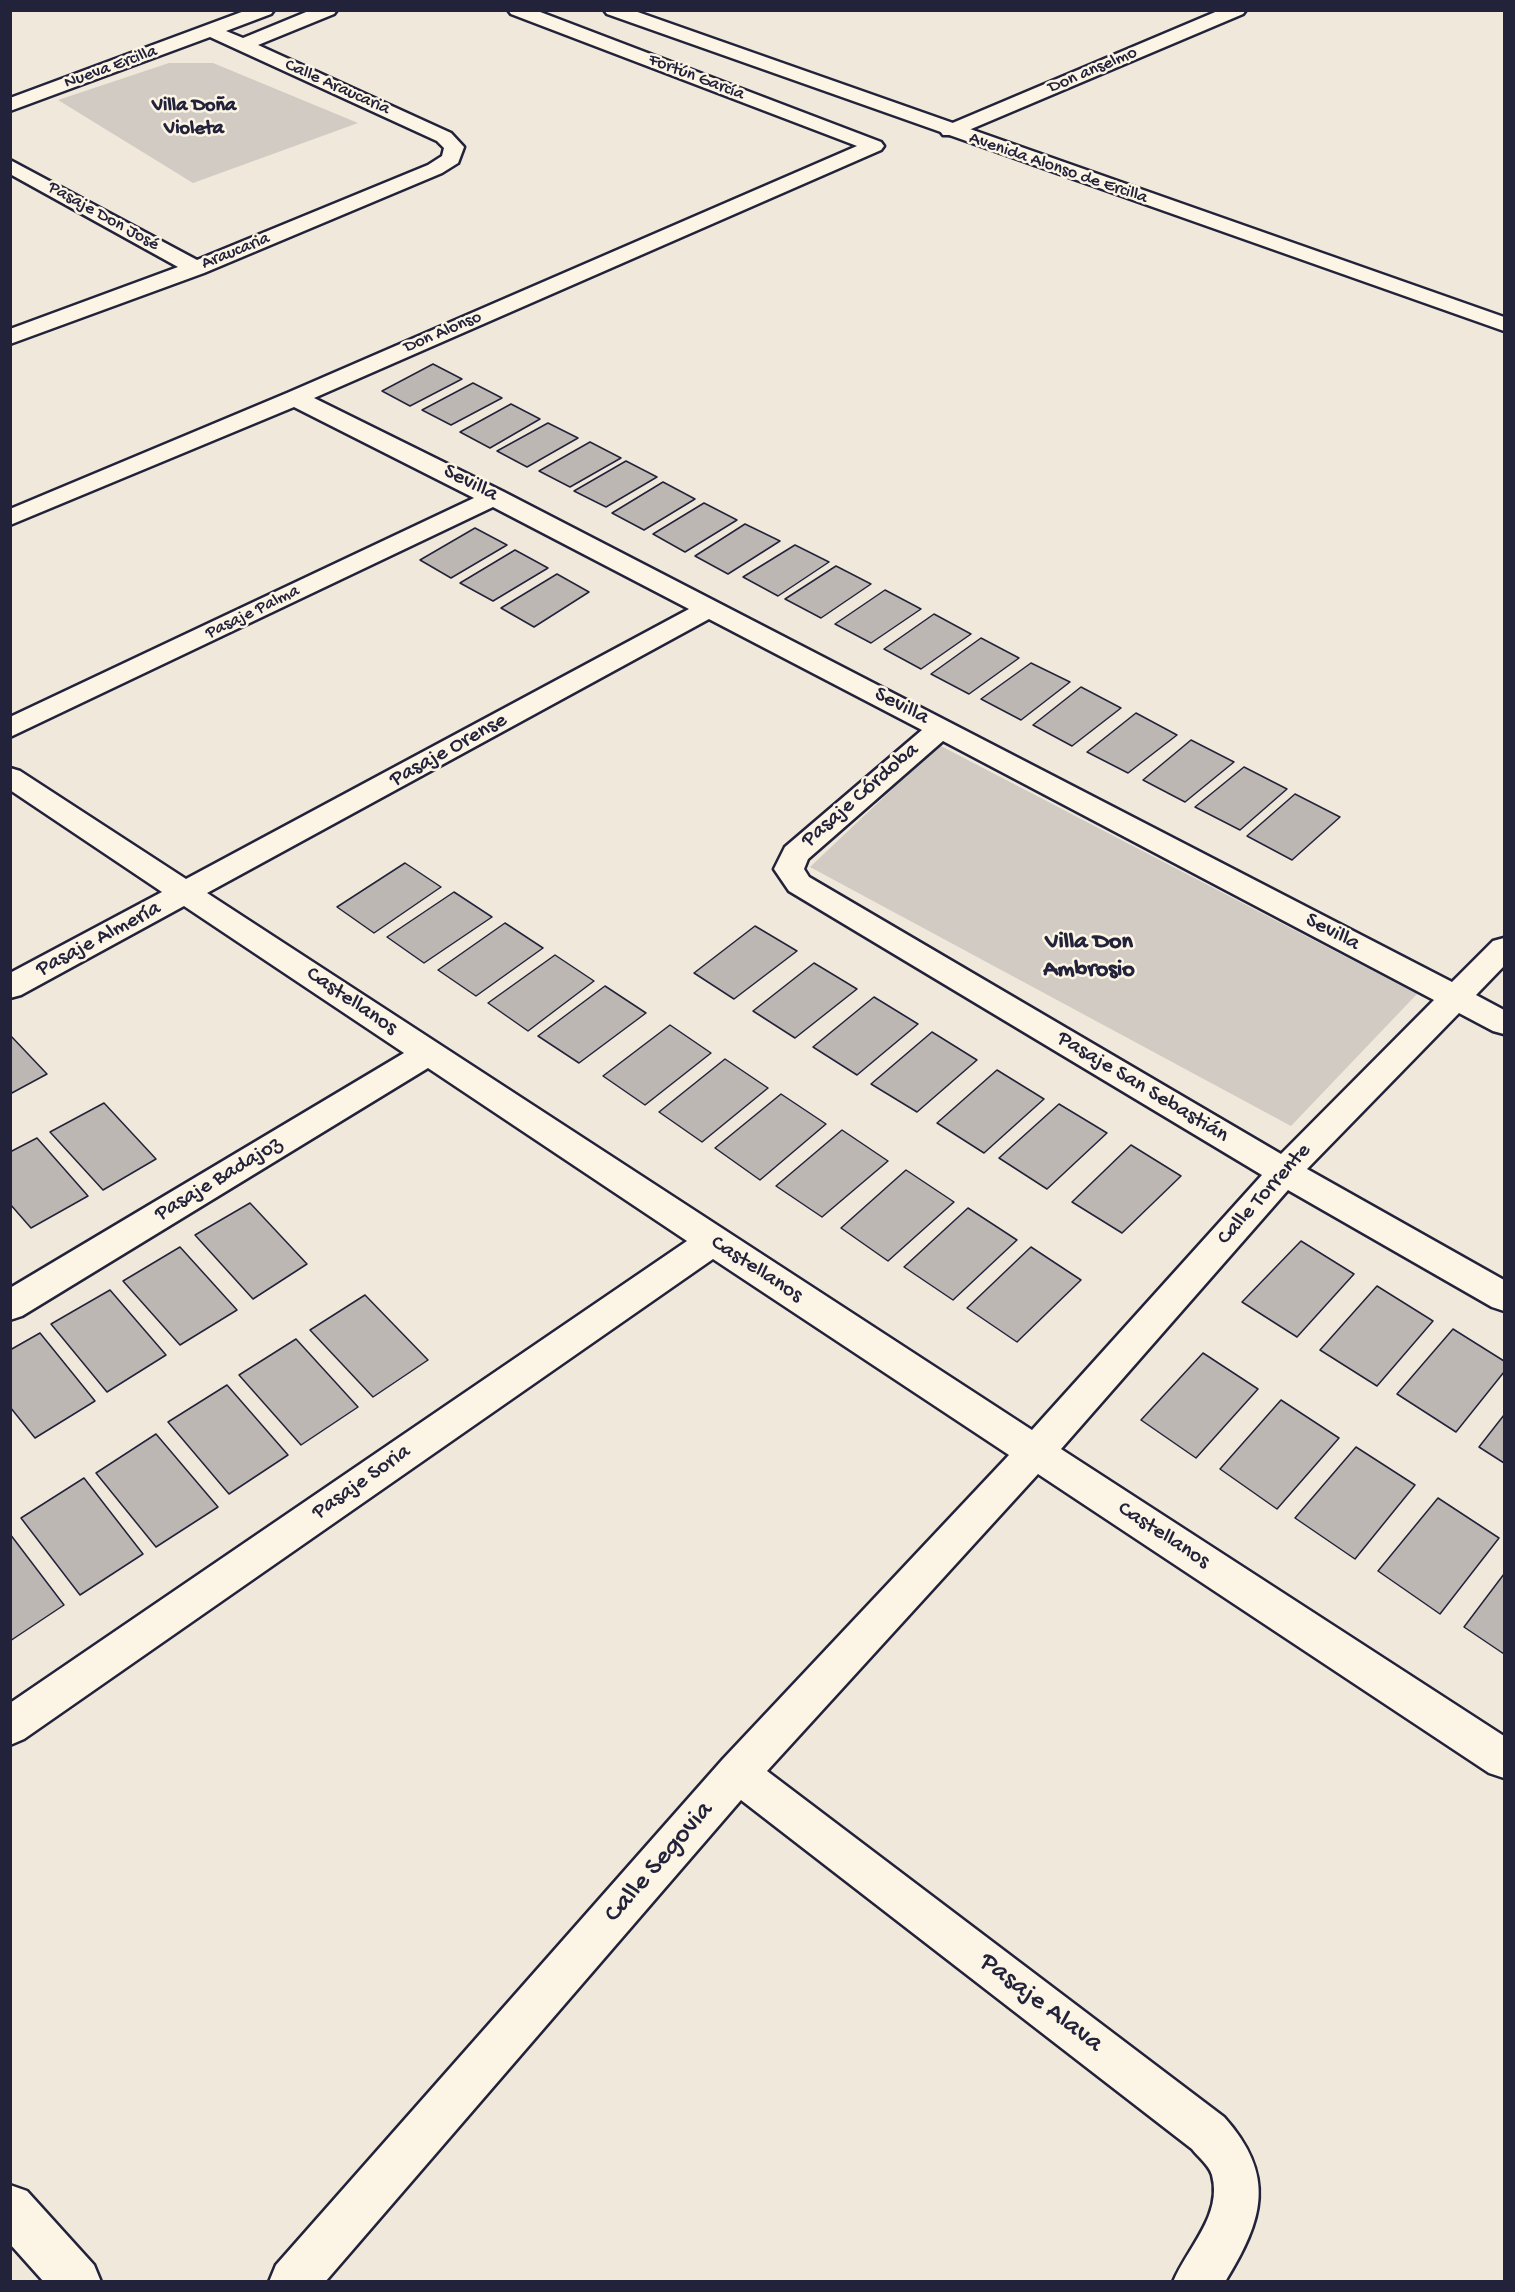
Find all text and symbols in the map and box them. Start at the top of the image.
street label: Nueva Ercilla [62,41,160,95]
street label: Don anselmo [1045,43,1141,99]
street label: Fortún García [645,50,747,106]
street label: Calle Araucaria [281,55,393,121]
district label: Villa Doña Violeta [152,95,236,142]
street label: Avenida Alonso de Ercilla [966,128,1150,210]
street label: Pasaje Don José [44,177,162,257]
street label: Araucaria [199,229,273,275]
street label: Don Alonso [401,307,485,359]
street label: Sevilla [438,459,502,509]
street label: Pasaje Palma [202,581,304,645]
street label: Sevilla [869,682,933,732]
street label: Pasaje Orense [386,708,512,794]
street label: Pasaje Córdoba [797,738,925,854]
street label: Pasaje Almería [32,896,166,984]
street label: Sevilla [1300,908,1364,958]
district label: Villa Don Ambrosio [1043,929,1135,985]
street label: Castellanos [300,962,402,1042]
street label: Pasaje San Sebastián [1051,1026,1233,1150]
street label: Pasaje Badajoz [151,1132,287,1228]
street label: Calle Torrente [1212,1139,1318,1251]
street label: Castellanos [705,1230,807,1310]
street label: Pasaje Soria [308,1439,416,1527]
street label: Castellanos [1112,1496,1214,1576]
street label: Calle Segovia [598,1796,722,1930]
street label: Pasaje Alava [972,1947,1108,2061]

